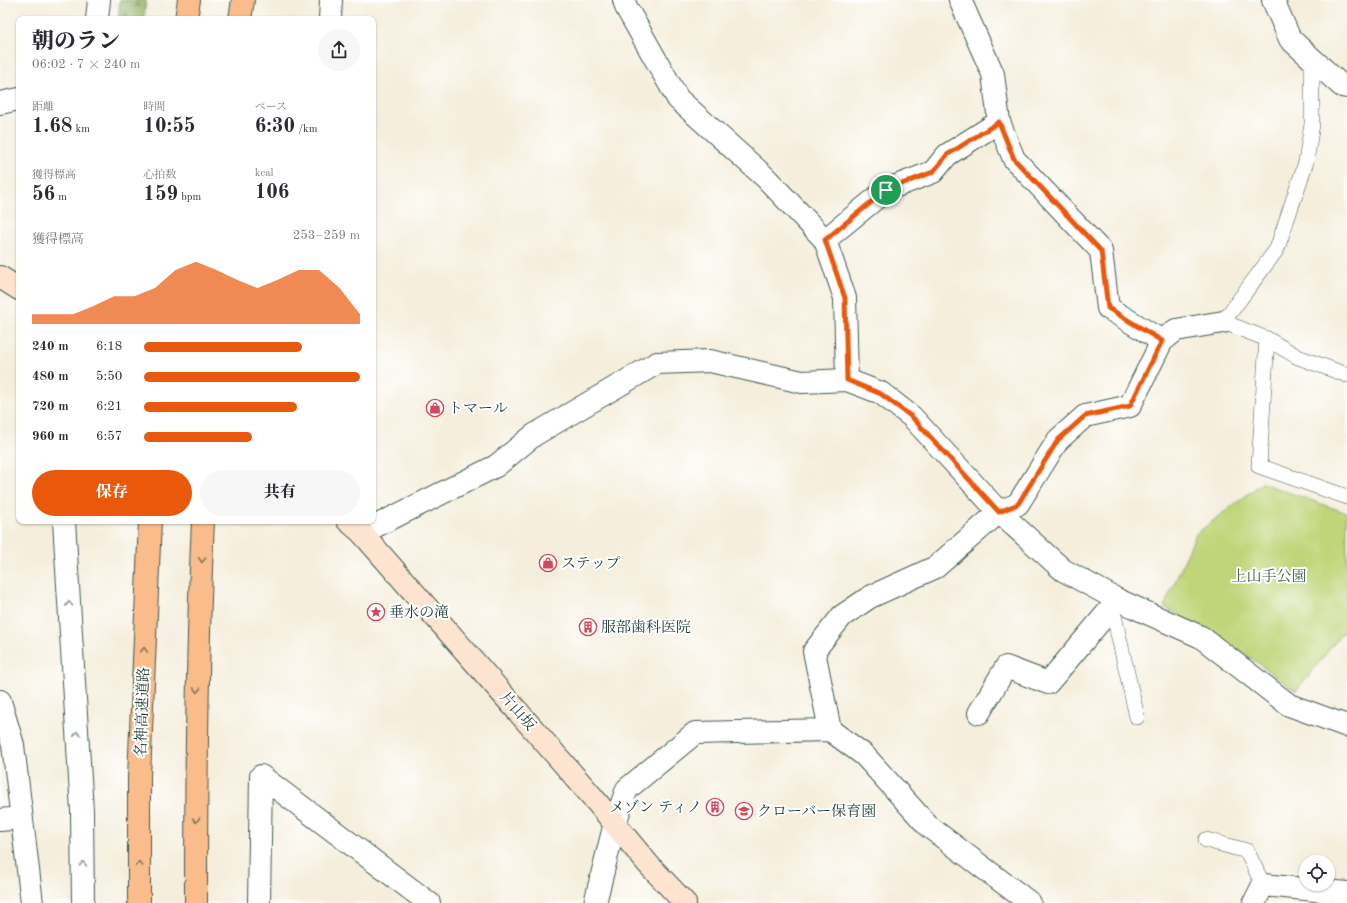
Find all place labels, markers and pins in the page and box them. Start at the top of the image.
pin [869,173,903,207]
shop icon: トマール [425,398,445,418]
place label: トマール [448,401,508,417]
shop icon: ステップ [538,553,558,573]
place label: ステップ [561,556,621,572]
place icon: 垂水の滝 [366,602,386,622]
place label: 垂水の滝 [389,604,449,621]
building icon: 服部歯科医院 [578,617,598,637]
place label: 服部歯科医院 [601,619,691,636]
building icon: メゾン ティノ [705,797,725,817]
place label: メゾン ティノ [609,799,702,816]
school or university icon: クローバー保育園 [734,801,754,821]
place label: クローバー保育園 [757,803,876,820]

